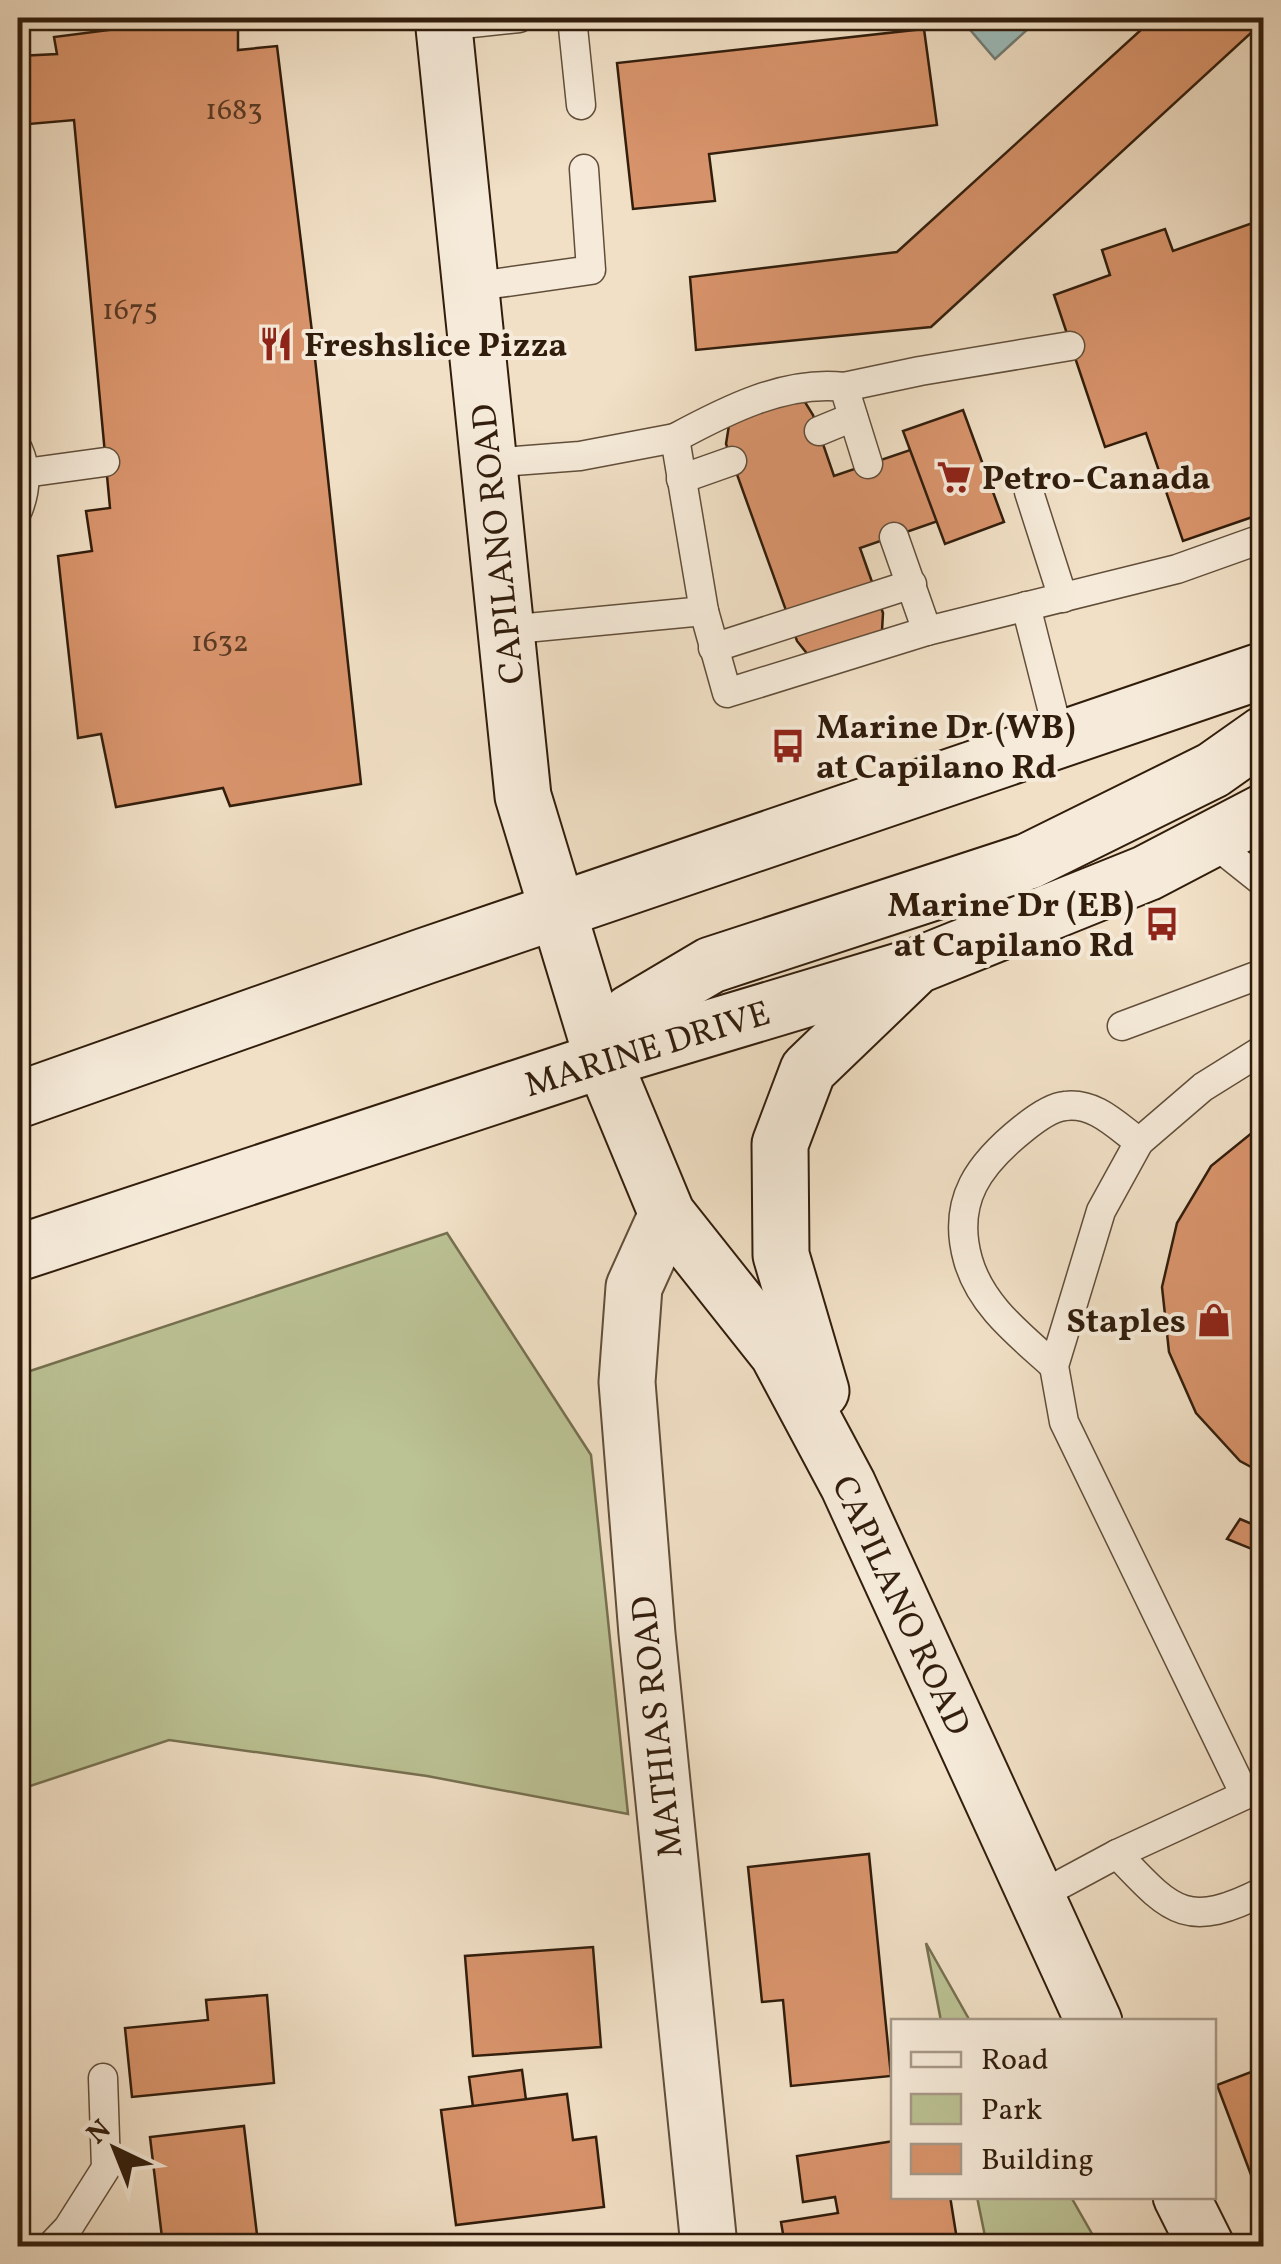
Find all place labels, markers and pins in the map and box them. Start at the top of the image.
place label: Freshslice Pizza [304,323,567,371]
restaurant icon: Freshslice Pizza [257,325,295,363]
place label: Petro-Canada [982,456,1211,504]
supermarket icon: Petro-Canada [935,458,973,496]
place label: Marine Dr (WB) at Capilano Rd [816,705,1076,793]
bus stop icon: Marine Dr (WB) at Capilano Rd [769,727,807,765]
place label: Marine Dr (EB) at Capilano Rd [887,883,1134,971]
bus stop icon: Marine Dr (EB) at Capilano Rd [1143,905,1181,943]
place label: Staples [1066,1299,1186,1347]
shop icon: Staples [1195,1301,1233,1339]

